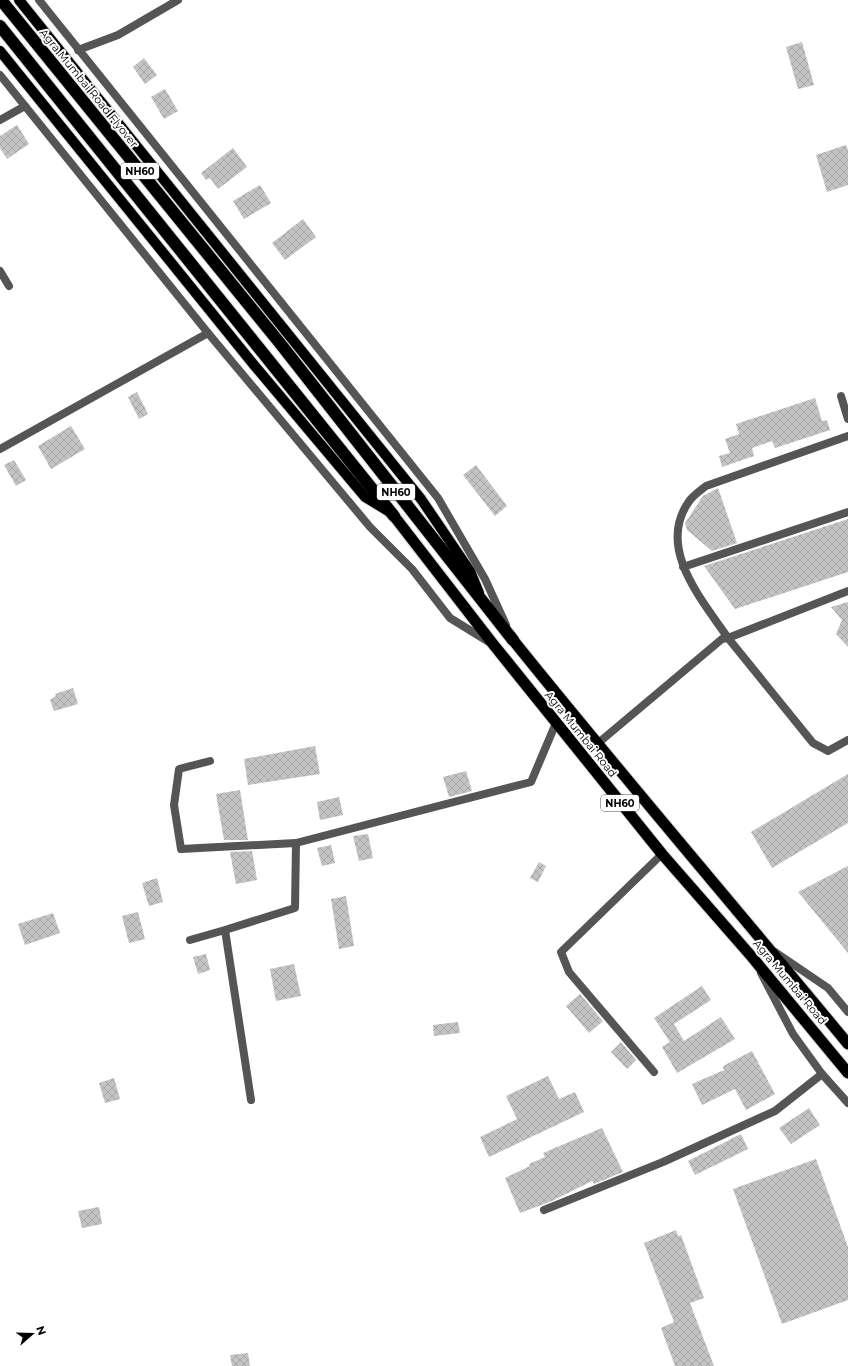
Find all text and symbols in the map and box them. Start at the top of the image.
street label: Agra Mumbai Road Flyover [37,26,141,150]
road number: NH60 [121,163,159,179]
road number: NH60 [377,484,415,500]
street label: Agra Mumbai Road [542,688,620,780]
road number: NH60 [601,795,639,811]
street label: Agra Mumbai Road [750,937,830,1027]
north arrow [12,1314,52,1354]
text: N [33,1324,49,1337]

